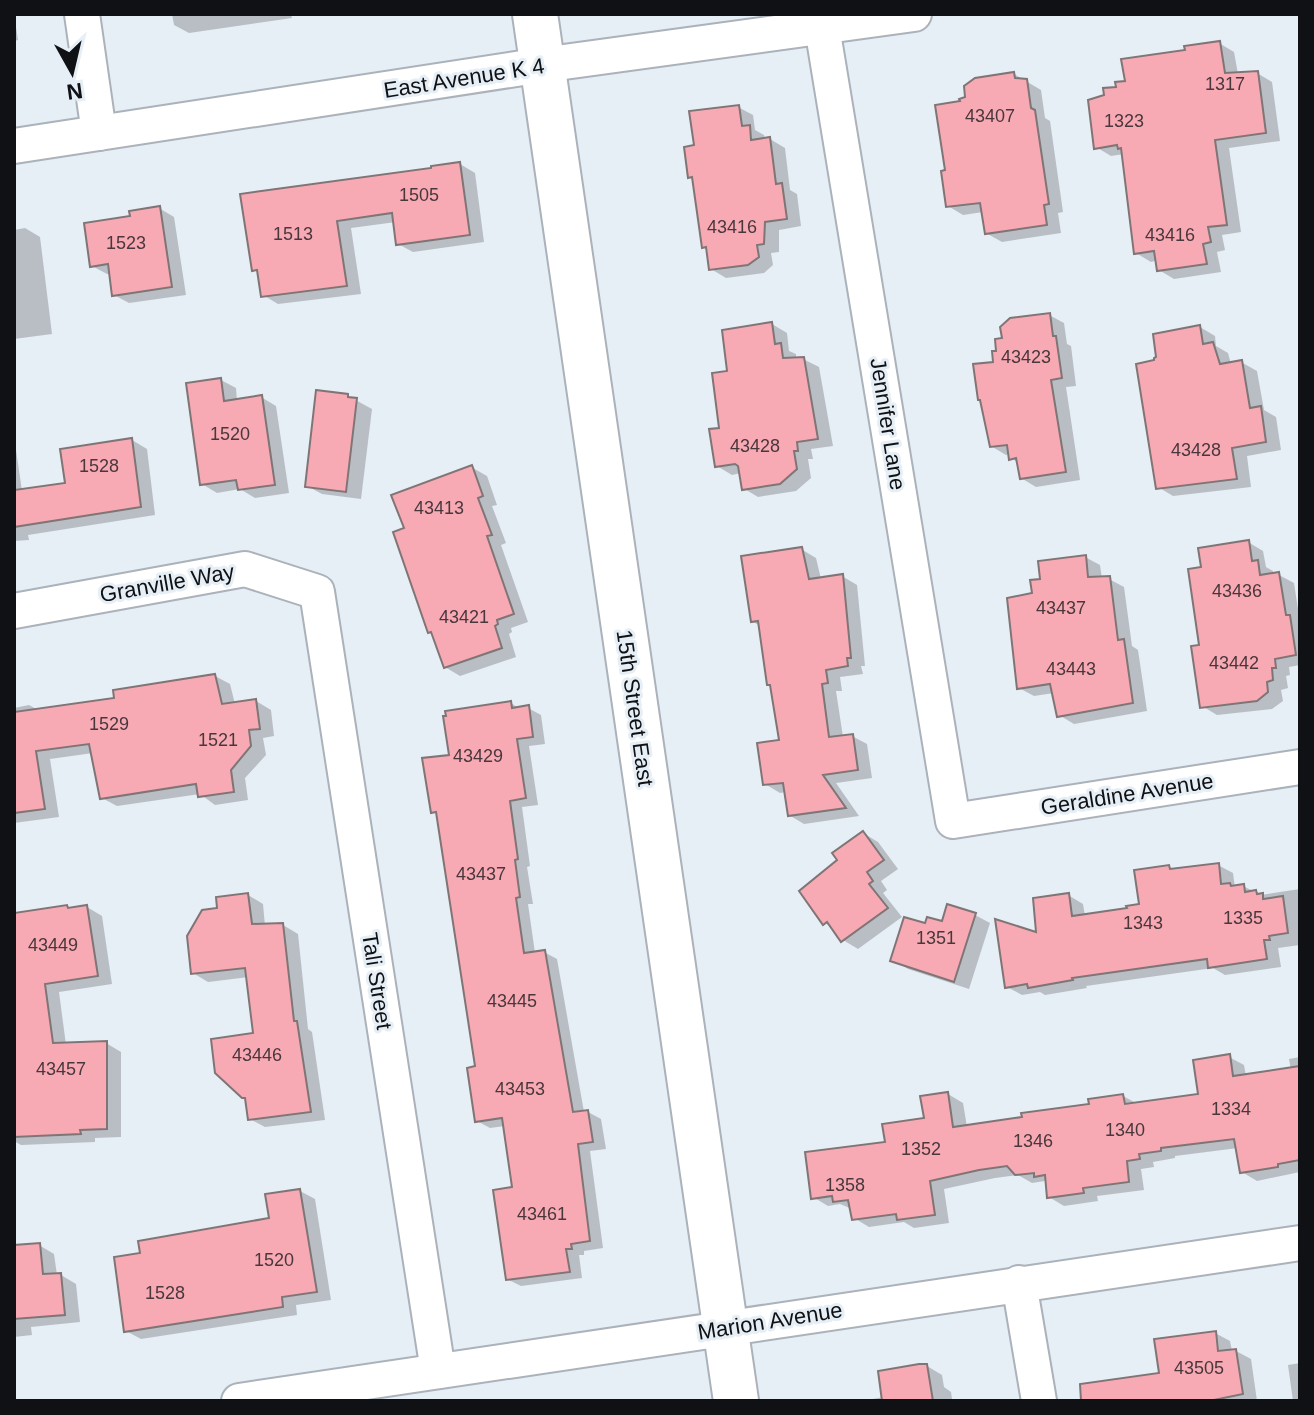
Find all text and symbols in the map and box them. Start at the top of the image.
north arrow [32,32,112,112]
street label: East Avenue K 4 [382,53,546,103]
house number: 1317 [1205,74,1245,94]
text: N [65,78,84,105]
house number: 43407 [965,106,1015,126]
house number: 1323 [1104,111,1144,131]
house number: 1505 [399,185,439,205]
house number: 43416 [707,217,757,237]
house number: 1513 [273,224,313,244]
house number: 43416 [1145,225,1195,245]
house number: 1523 [106,233,146,253]
house number: 43423 [1001,347,1051,367]
street label: Jennifer Lane [865,356,911,492]
house number: 1520 [210,424,250,444]
house number: 43428 [730,436,780,456]
house number: 43428 [1171,440,1221,460]
house number: 1528 [79,456,119,476]
house number: 43413 [414,498,464,518]
street label: Granville Way [98,559,236,607]
house number: 43436 [1212,581,1262,601]
house number: 43437 [1036,598,1086,618]
house number: 43421 [439,607,489,627]
street label: 15th Street East [612,628,658,788]
house number: 43442 [1209,653,1259,673]
house number: 43443 [1046,659,1096,679]
house number: 1529 [89,714,129,734]
house number: 1521 [198,730,238,750]
house number: 43429 [453,746,503,766]
street label: Geraldine Avenue [1039,768,1215,820]
house number: 43437 [456,864,506,884]
house number: 1335 [1223,908,1263,928]
house number: 1343 [1123,913,1163,933]
house number: 1351 [916,928,956,948]
street label: Tali Street [357,931,397,1031]
house number: 43449 [28,935,78,955]
house number: 43445 [487,991,537,1011]
house number: 43446 [232,1045,282,1065]
house number: 43457 [36,1059,86,1079]
house number: 43453 [495,1079,545,1099]
house number: 1334 [1211,1099,1251,1119]
house number: 1340 [1105,1120,1145,1140]
house number: 1346 [1013,1131,1053,1151]
house number: 1352 [901,1139,941,1159]
house number: 1358 [825,1175,865,1195]
house number: 43461 [517,1204,567,1224]
house number: 1520 [254,1250,294,1270]
house number: 1528 [145,1283,185,1303]
street label: Marion Avenue [696,1297,844,1345]
house number: 43505 [1174,1358,1224,1378]

